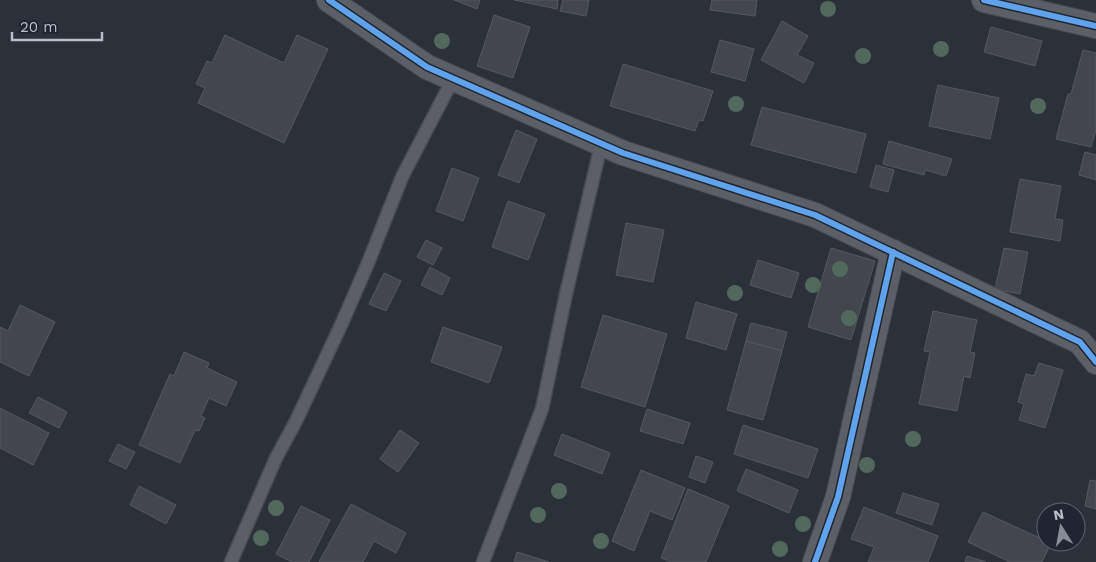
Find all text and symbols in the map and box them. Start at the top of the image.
scale bar [12,10,102,42]
text: 20 m [20,18,58,36]
north arrow [1036,502,1086,552]
text: N [1052,505,1065,523]

